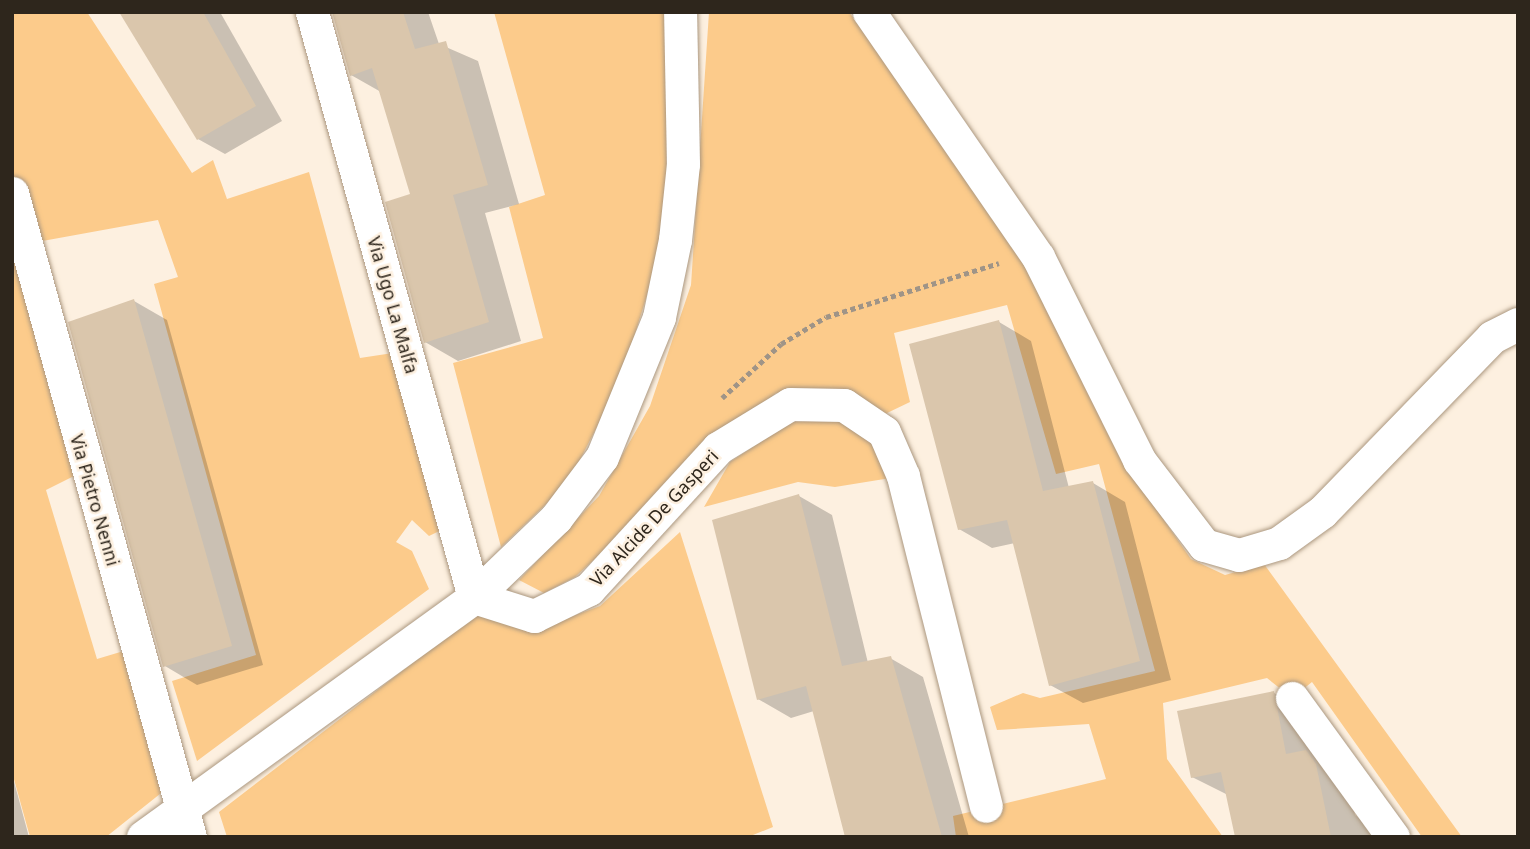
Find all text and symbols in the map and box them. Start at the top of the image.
street label: Via Ugo La Malfa [363,234,423,376]
street label: Via Pietro Nenni [66,432,124,568]
street label: Via Alcide De Gasperi [585,445,723,591]

